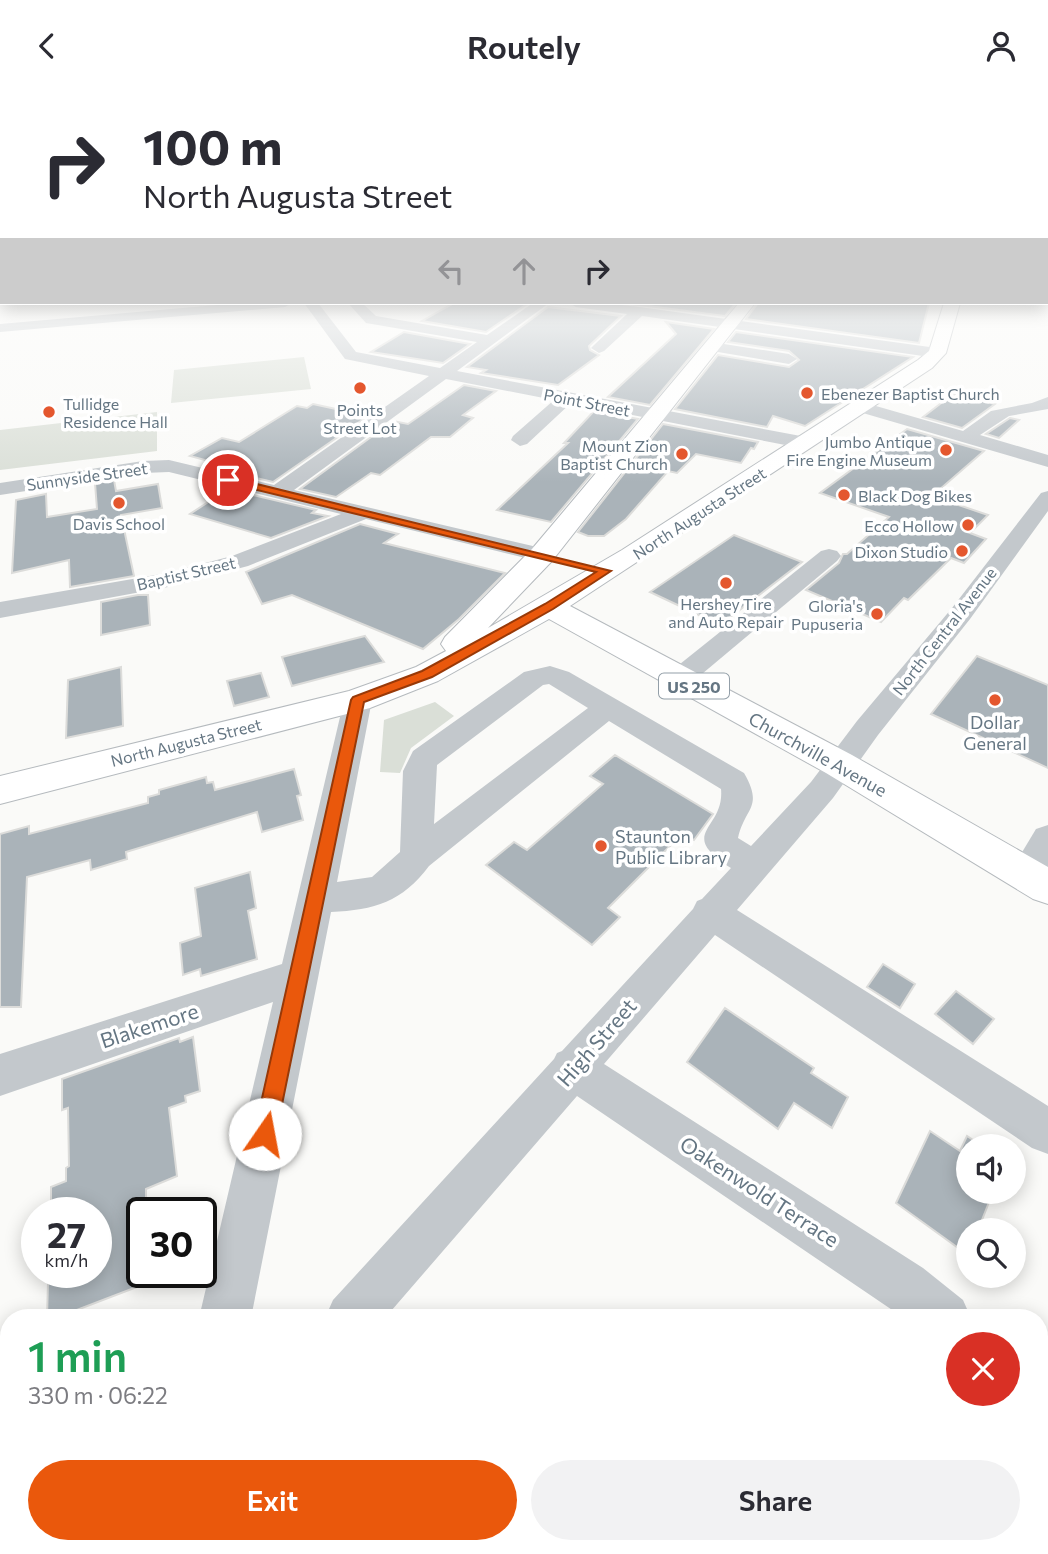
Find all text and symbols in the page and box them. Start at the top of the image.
text: Routely [467,26,581,66]
icon: back [28,27,66,65]
icon: person [982,27,1020,65]
text: 100 m [143,115,282,175]
icon: right [28,119,119,210]
text: North Augusta Street [143,175,452,215]
icon: left [432,252,470,290]
icon: ahead [505,252,543,290]
icon: right [578,252,616,290]
marker: Points Street Lot [352,380,368,396]
street label: Point Street [542,384,632,420]
place label: Ebenezer Baptist Church [821,384,1000,403]
marker: Ebenezer Baptist Church [799,385,815,401]
place label: Tullidge Residence Hall [63,394,168,431]
place label: Points Street Lot [323,400,397,437]
marker: Tullidge Residence Hall [41,404,57,420]
place label: Jumbo Antique Fire Engine Museum [786,432,932,469]
place label: Mount Zion Baptist Church [560,436,668,473]
marker: Jumbo Antique Fire Engine Museum [938,442,954,458]
marker: Mount Zion Baptist Church [674,446,690,462]
pin [198,450,258,510]
street label: Sunnyside Street [25,458,149,494]
icon: arrive [209,461,247,499]
street label: North Augusta Street [629,463,769,563]
place label: Black Dog Bikes [858,486,972,505]
marker: Black Dog Bikes [836,487,852,503]
marker: Davis School [111,495,127,511]
place label: Davis School [73,514,165,533]
place label: Ecco Hollow [864,516,954,535]
marker: Ecco Hollow [960,517,976,533]
place label: Dixon Studio [855,542,948,561]
marker: Dixon Studio [954,543,970,559]
street label: Baptist Street [135,552,238,594]
street label: North Central Avenue [888,563,1000,699]
marker: Hershey Tire and Auto Repair [718,575,734,591]
place label: Hershey Tire and Auto Repair [668,594,784,631]
place label: Gloria's Pupuseria [791,596,863,633]
marker: Gloria's Pupuseria [869,606,885,622]
road number: US 250 [659,673,729,699]
marker: Dollar General [987,692,1003,708]
street label: Churchville Avenue [745,707,891,801]
place label: Dollar General [963,711,1027,754]
street label: North Augusta Street [109,714,264,770]
place label: Staunton Public Library [615,825,727,868]
marker: Staunton Public Library [593,838,609,854]
street label: High Street [551,993,641,1091]
street label: Blakemore [97,997,201,1053]
position arrow [228,1097,302,1171]
street label: Oakenwold Terrace [676,1130,844,1252]
map controls [956,1134,1026,1288]
button: sound [956,1134,1026,1204]
speed limit sign: 30 [126,1197,217,1288]
text: 27 [47,1212,86,1255]
button: search [956,1218,1026,1288]
text: km/h [45,1249,88,1271]
text: 1 min [28,1329,127,1381]
button: close [946,1332,1020,1406]
text: 330 m · 06:22 [28,1381,168,1409]
button: Exit [28,1460,517,1540]
button: Share [531,1460,1020,1540]

